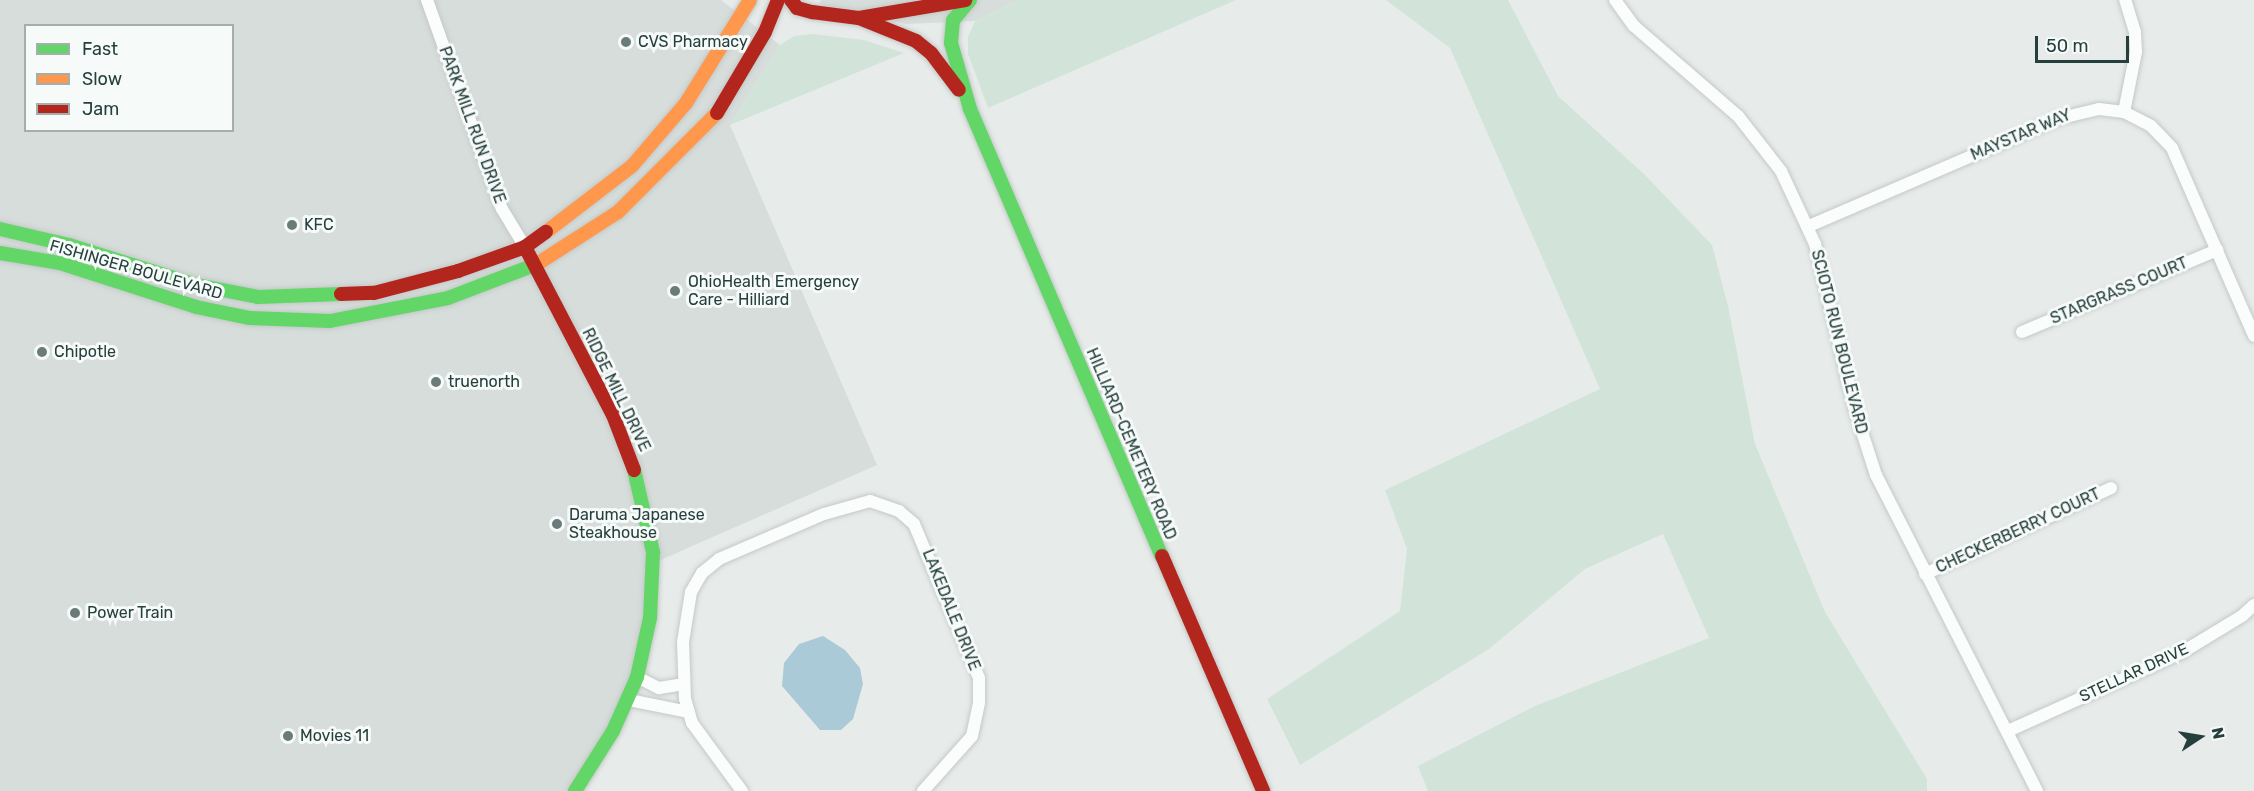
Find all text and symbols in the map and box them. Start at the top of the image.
legend [24,24,234,132]
scale bar [2038,24,2132,62]
place label: CVS Pharmacy [638,32,748,52]
marker: CVS Pharmacy [619,35,633,49]
text: 50 m [2046,35,2089,57]
text: Fast [82,38,118,60]
street label: PARK MILL RUN DRIVE [435,44,509,206]
text: Slow [82,68,122,90]
text: Jam [82,98,119,120]
street label: MAYSTAR WAY [1968,105,2074,165]
place label: KFC [304,215,334,235]
marker: KFC [285,218,299,232]
street label: FISHINGER BOULEVARD [47,236,225,304]
street label: SCIOTO RUN BOULEVARD [1807,248,1871,436]
street label: STARGRASS COURT [2048,253,2190,329]
place label: OhioHealth Emergency Care - Hilliard [688,272,859,310]
marker: OhioHealth Emergency Care - Hilliard [666,282,684,300]
street label: RIDGE MILL DRIVE [578,325,654,455]
place label: Chipotle [54,342,116,362]
marker: Chipotle [35,345,49,359]
street label: HILLIARD-CEMETERY ROAD [1082,345,1180,543]
place label: truenorth [448,372,520,392]
marker: truenorth [429,375,443,389]
street label: CHECKERBERRY COURT [1933,484,2103,578]
place label: Daruma Japanese Steakhouse [569,505,705,543]
marker: Daruma Japanese Steakhouse [550,517,564,531]
street label: LAKEDALE DRIVE [918,546,984,674]
place label: Power Train [87,603,174,623]
marker: Power Train [68,606,82,620]
street label: STELLAR DRIVE [2076,639,2192,707]
north arrow [2170,707,2230,767]
place label: Movies 11 [300,726,369,746]
text: N [2208,726,2229,741]
marker: Movies 11 [281,729,295,743]

